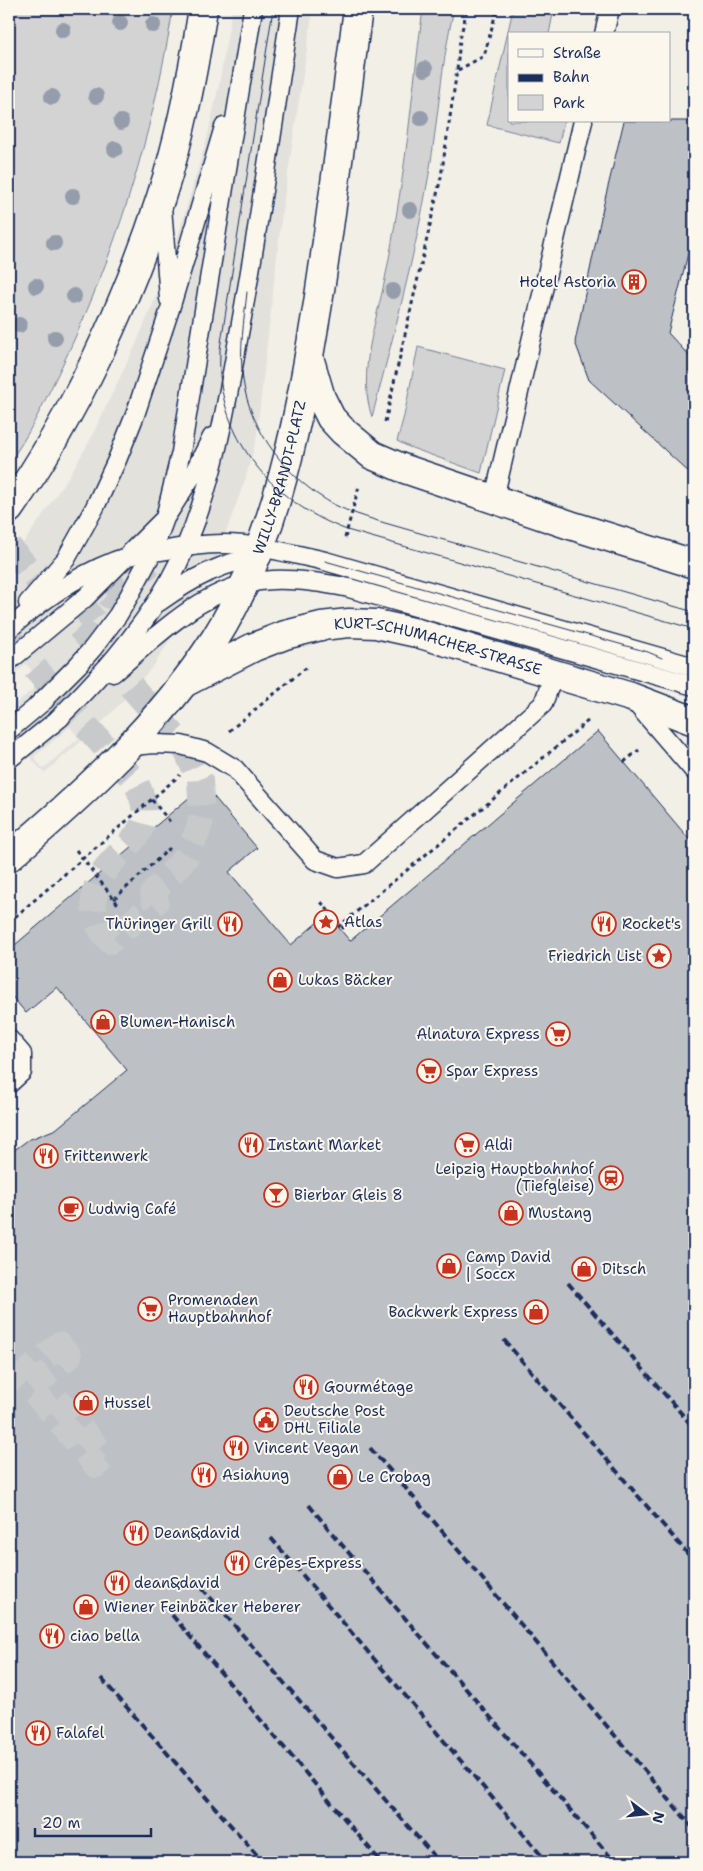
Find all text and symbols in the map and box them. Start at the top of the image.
legend [508,32,670,122]
text: Straße [553,43,601,63]
text: Bahn [553,67,589,87]
text: Park [553,93,585,113]
building icon: Hotel Astoria [621,269,647,295]
place label: Hotel Astoria [519,272,617,292]
street label: WILLY-BRANDT-PLATZ [248,399,310,558]
street label: KURT-SCHUMACHER-STRASSE [333,613,544,680]
place icon: Atlas [313,909,339,935]
restaurant icon: Thüringer Grill [217,911,243,937]
restaurant icon: Rocket's [591,911,617,937]
place label: Atlas [344,912,382,932]
place label: Thüringer Grill [105,914,212,934]
place label: Rocket's [622,914,681,934]
place icon: Friedrich List [646,943,672,969]
place label: Friedrich List [548,946,642,966]
shop icon: Lukas Bäcker [267,967,293,993]
place label: Lukas Bäcker [298,970,393,990]
shop icon: Blumen-Hanisch [90,1009,116,1035]
place label: Blumen-Hanisch [120,1012,235,1032]
supermarket icon: Alnatura Express [545,1021,571,1047]
place label: Alnatura Express [416,1024,540,1044]
supermarket icon: Spar Express [416,1058,442,1084]
place label: Spar Express [446,1061,538,1081]
restaurant icon: Instant Market [238,1132,264,1158]
supermarket icon: Aldi [454,1132,480,1158]
place label: Instant Market [268,1135,381,1155]
place label: Aldi [484,1135,513,1155]
restaurant icon: Frittenwerk [33,1143,59,1169]
place label: Frittenwerk [64,1146,148,1166]
place label: Leipzig Hauptbahnhof (Tiefgleise) [435,1159,595,1196]
station icon: Leipzig Hauptbahnhof (Tiefgleise) [598,1165,624,1191]
bar icon: Bierbar Gleis 8 [263,1182,289,1208]
place label: Bierbar Gleis 8 [294,1185,403,1205]
cafe icon: Ludwig Café [58,1196,84,1222]
place label: Ludwig Café [88,1199,176,1219]
shop icon: Mustang [498,1200,524,1226]
place label: Mustang [528,1203,592,1223]
place label: Camp David | Soccx [466,1247,551,1284]
shop icon: Camp David | Soccx [436,1253,462,1279]
shop icon: Ditsch [571,1256,597,1282]
place label: Ditsch [602,1259,646,1279]
place label: Promenaden Hauptbahnhof [168,1290,272,1327]
supermarket icon: Promenaden Hauptbahnhof [137,1296,163,1322]
shop icon: Backwerk Express [523,1299,549,1325]
place label: Backwerk Express [388,1302,518,1322]
restaurant icon: Gourmétage [293,1374,319,1400]
place label: Gourmétage [324,1377,414,1397]
shop icon: Hussel [73,1390,99,1416]
place label: Hussel [104,1393,151,1413]
place label: Deutsche Post DHL Filiale [284,1401,385,1438]
public building icon: Deutsche Post DHL Filiale [253,1407,279,1433]
restaurant icon: Vincent Vegan [223,1435,249,1461]
place label: Vincent Vegan [254,1438,359,1458]
restaurant icon: Asiahung [191,1462,217,1488]
shop icon: Le Crobag [327,1464,353,1490]
place label: Asiahung [222,1465,289,1485]
place label: Le Crobag [358,1467,431,1487]
restaurant icon: Dean&david [123,1520,149,1546]
place label: Dean&david [154,1523,240,1543]
restaurant icon: Crêpes-Express [224,1550,250,1576]
place label: Crêpes-Express [254,1553,362,1573]
restaurant icon: dean&david [104,1570,130,1596]
place label: dean&david [134,1573,220,1593]
shop icon: Wiener Feinbäcker Heberer [73,1594,99,1620]
place label: Wiener Feinbäcker Heberer [104,1597,301,1617]
restaurant icon: ciao bella [39,1623,65,1649]
place label: ciao bella [70,1626,141,1646]
restaurant icon: Falafel [25,1720,51,1746]
place label: Falafel [56,1723,105,1743]
north arrow [620,1788,670,1838]
scale bar [35,1806,151,1838]
text: N [648,1810,669,1825]
text: 20 m [42,1813,81,1833]

